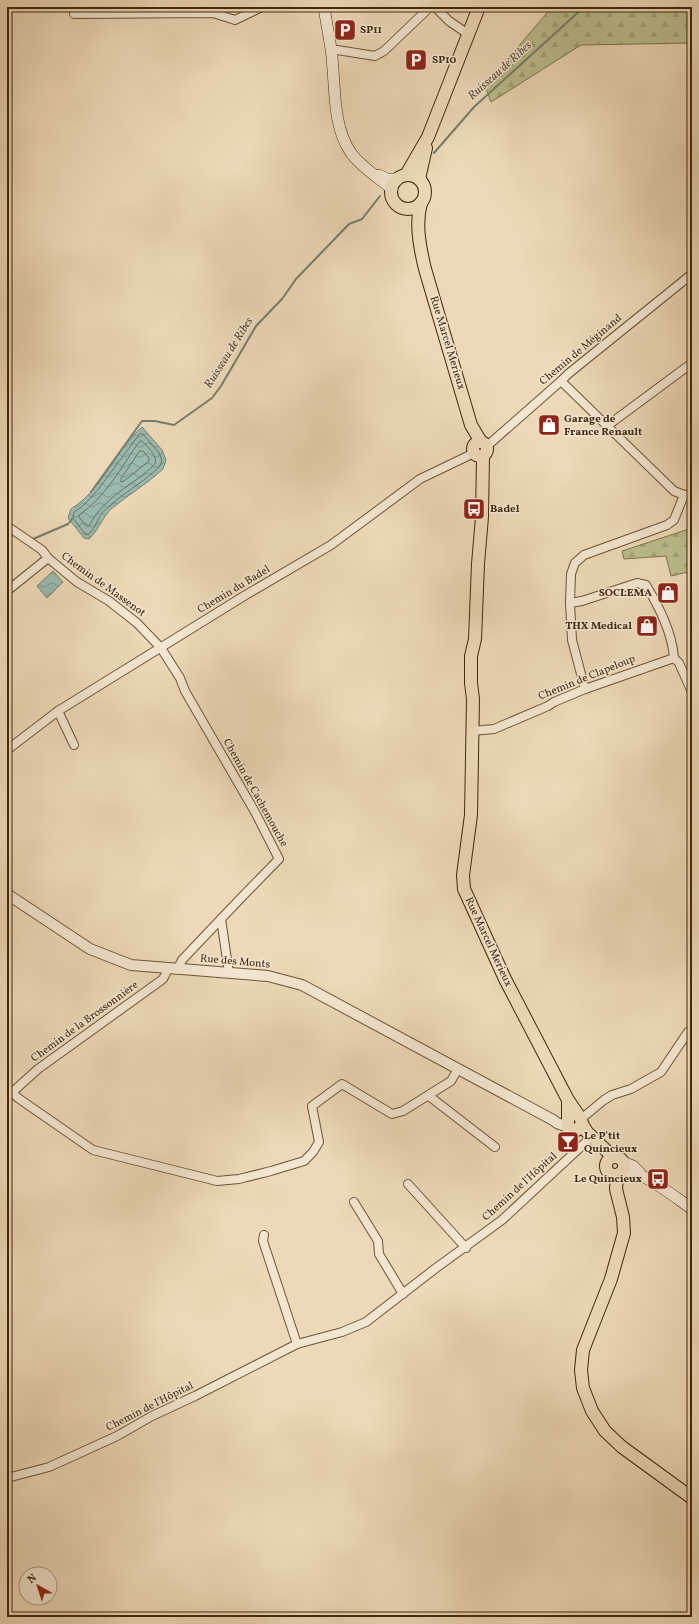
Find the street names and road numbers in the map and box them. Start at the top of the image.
street label: Rue Marcel Merieux [426,294,468,392]
street label: Chemin de Méginand [537,311,625,389]
street label: Chemin de Massenot [58,549,148,621]
street label: Chemin du Badel [195,562,273,618]
street label: Chemin de Clapeloup [536,652,638,704]
street label: Chemin de Cachemouche [219,736,291,850]
street label: Rue Marcel Merieux [461,895,515,990]
street label: Rue des Monts [199,951,271,973]
street label: Chemin de la Brossonnière [28,978,142,1066]
street label: Chemin de l'Hôpital [479,1149,561,1225]
street label: Chemin de l'Hôpital [104,1378,196,1436]

